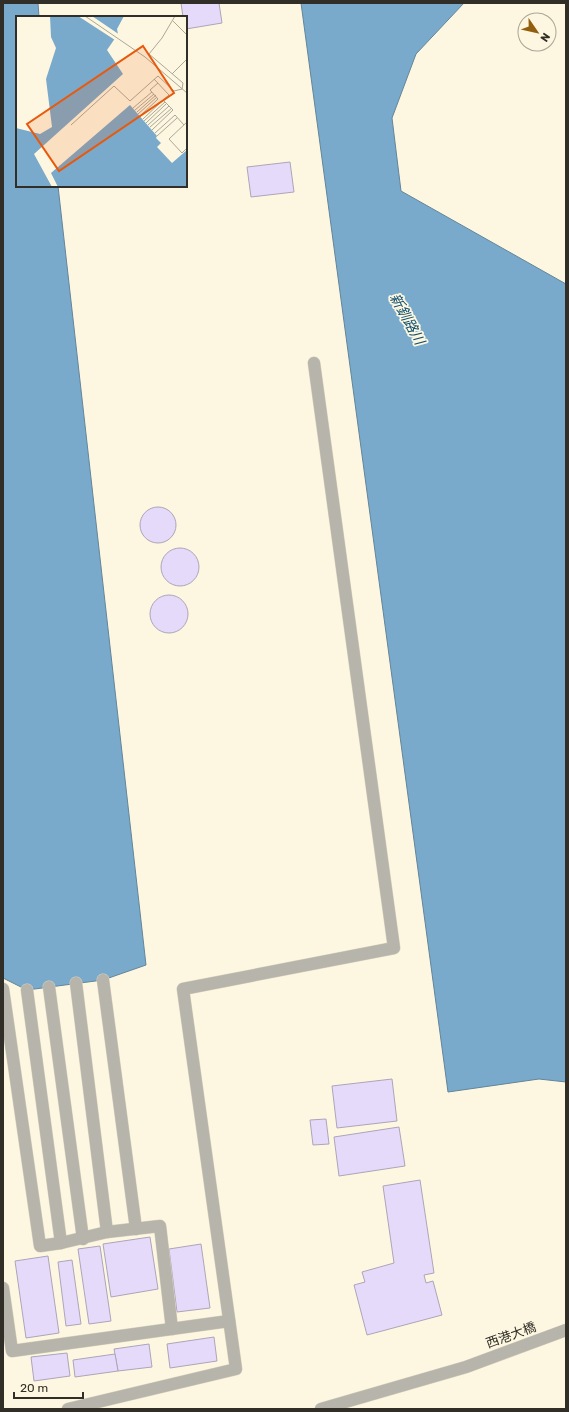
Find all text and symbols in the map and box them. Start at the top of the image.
north arrow [517,12,557,52]
inset map [16,16,187,187]
text: N [537,30,552,44]
water label: 新釧路川 [386,290,429,349]
street label: 西港大橋 [484,1319,538,1351]
scale bar [14,1374,83,1400]
text: 20 m [20,1381,48,1395]

